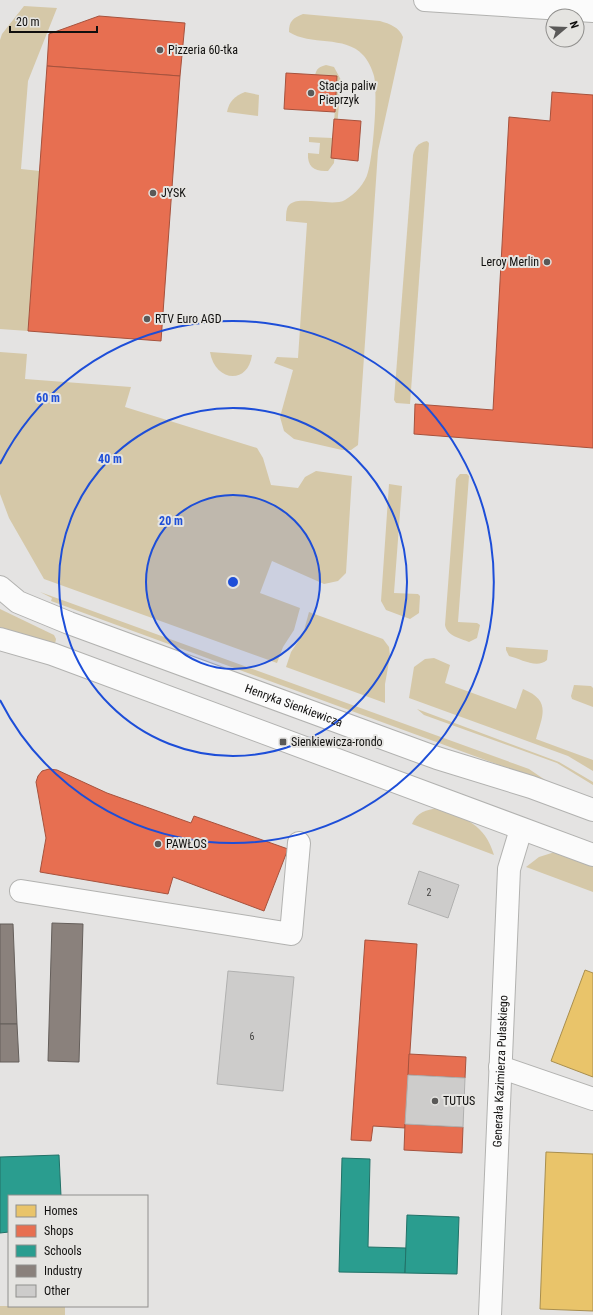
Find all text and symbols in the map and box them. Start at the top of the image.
scale bar [10,8,97,34]
north arrow [545,8,585,48]
text: 20 m [16,15,40,29]
text: N [567,20,581,30]
place label: Pizzeria 60-tka [168,43,238,57]
marker: Pizzeria 60-tka [155,45,165,55]
place label: Stacja paliw Pieprzyk [319,79,376,107]
marker: Stacja paliw Pieprzyk [306,88,316,98]
place label: JYSK [161,186,186,200]
marker: JYSK [148,188,158,198]
place label: Leroy Merlin [481,255,539,269]
marker: Leroy Merlin [542,257,552,267]
place label: RTV Euro AGD [155,312,222,326]
marker: RTV Euro AGD [142,314,152,324]
text: 60 m [36,391,60,405]
text: 40 m [98,452,122,466]
text: 20 m [159,514,183,528]
centre of rings [226,575,240,589]
street label: Henryka Sienkiewicza [243,681,345,730]
place label: Sienkiewicza-rondo [291,735,383,749]
marker: Sienkiewicza-rondo [278,737,288,747]
place label: PAWŁOS [166,837,207,851]
marker: PAWŁOS [153,839,163,849]
house number: 2 [427,887,432,898]
street label: Generała Kazimierza Pułaskiego [490,995,511,1148]
house number: 6 [250,1031,255,1042]
place label: TUTUS [443,1094,475,1108]
marker: TUTUS [430,1096,440,1106]
legend [8,1195,148,1307]
text: Homes [44,1204,78,1218]
text: Shops [44,1224,73,1238]
text: Schools [44,1244,82,1258]
text: Industry [44,1264,82,1278]
text: Other [44,1284,70,1298]

